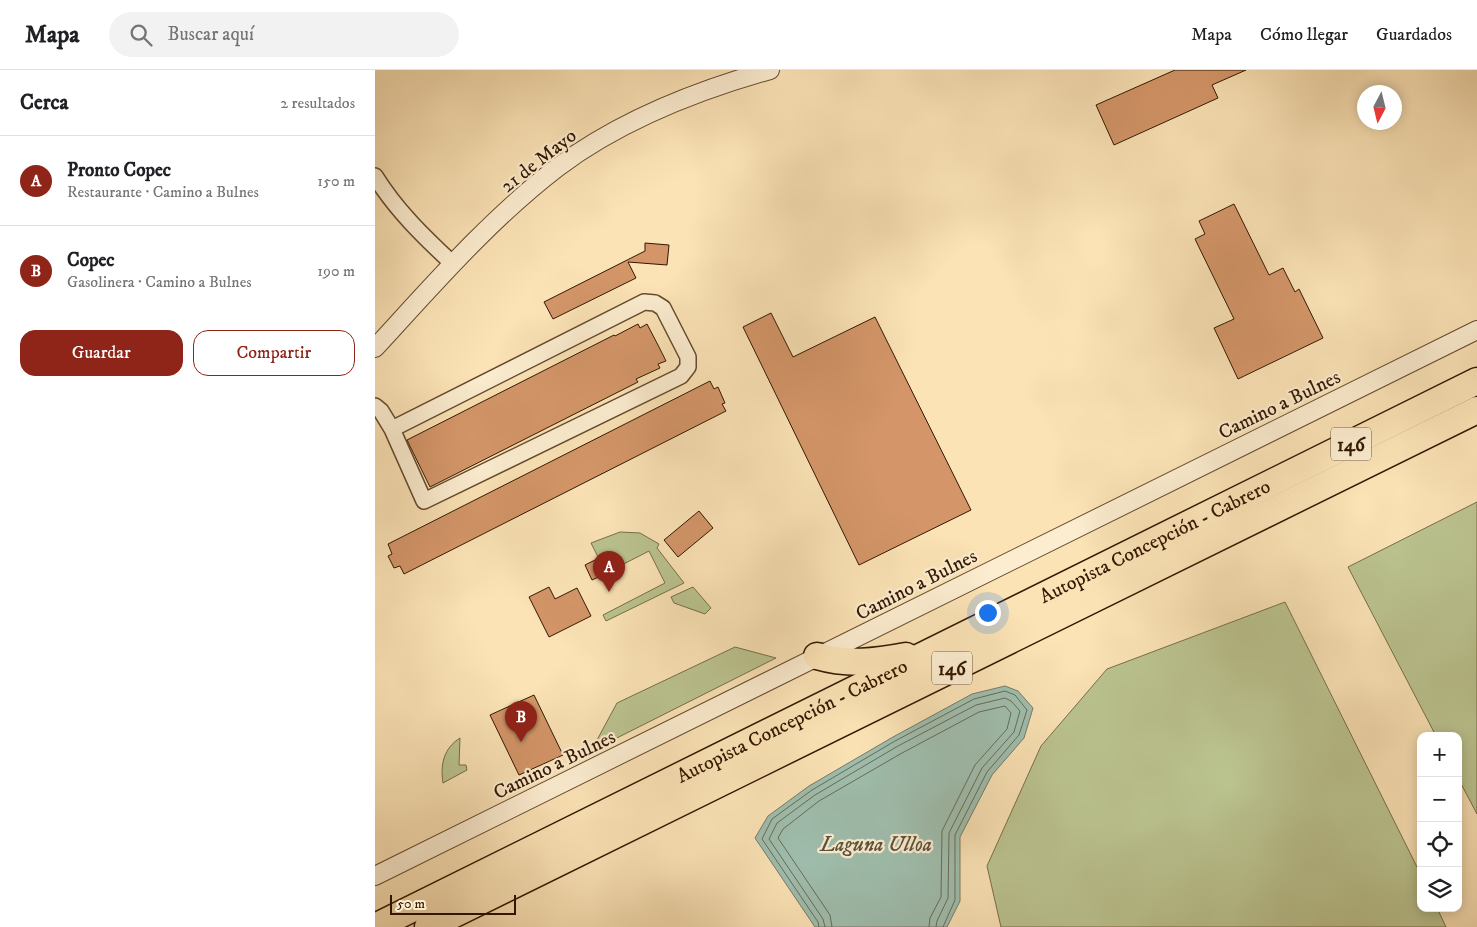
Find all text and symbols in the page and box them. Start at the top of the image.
search box [109,12,459,57]
text: Mapa [25,20,79,50]
icon: search [127,21,155,49]
text: Buscar aquí [167,23,254,46]
text: Mapa [1191,24,1232,46]
text: Cómo llegar [1260,24,1348,46]
text: Guardados [1376,24,1452,46]
north arrow [1357,85,1402,130]
text: Cerca [20,90,68,116]
text: 2 resultados [280,93,355,113]
street label: 21 de Mayo [496,124,582,199]
text: Pronto Copec [67,159,171,182]
text: A [31,171,41,191]
text: 150 m [317,171,355,191]
text: Restaurante · Camino a Bulnes [67,182,259,202]
text: Copec [67,249,114,272]
text: B [31,261,41,281]
text: 190 m [317,261,355,281]
text: Gasolinera · Camino a Bulnes [67,272,252,292]
button: Guardar [20,330,183,376]
button: Compartir [193,330,355,376]
street label: Camino a Bulnes [1214,365,1345,446]
road number: 146 [1331,428,1371,460]
street label: Autopista Concepción - Cabrero [1036,474,1275,610]
street label: Camino a Bulnes [852,544,982,627]
pin: A [593,551,625,592]
your location [975,600,1001,626]
road number: 146 [932,652,972,684]
street label: Autopista Concepción - Cabrero [673,654,912,790]
pin: B [505,701,537,742]
street label: Camino a Bulnes [489,725,620,806]
map controls [1417,732,1462,912]
button: + [1417,732,1462,777]
button: − [1417,777,1462,822]
button: locate [1417,822,1462,867]
water label: Laguna Ulloa [819,832,932,858]
button: layers [1417,867,1462,912]
scale bar [390,892,516,915]
text: 50 m [397,895,425,913]

